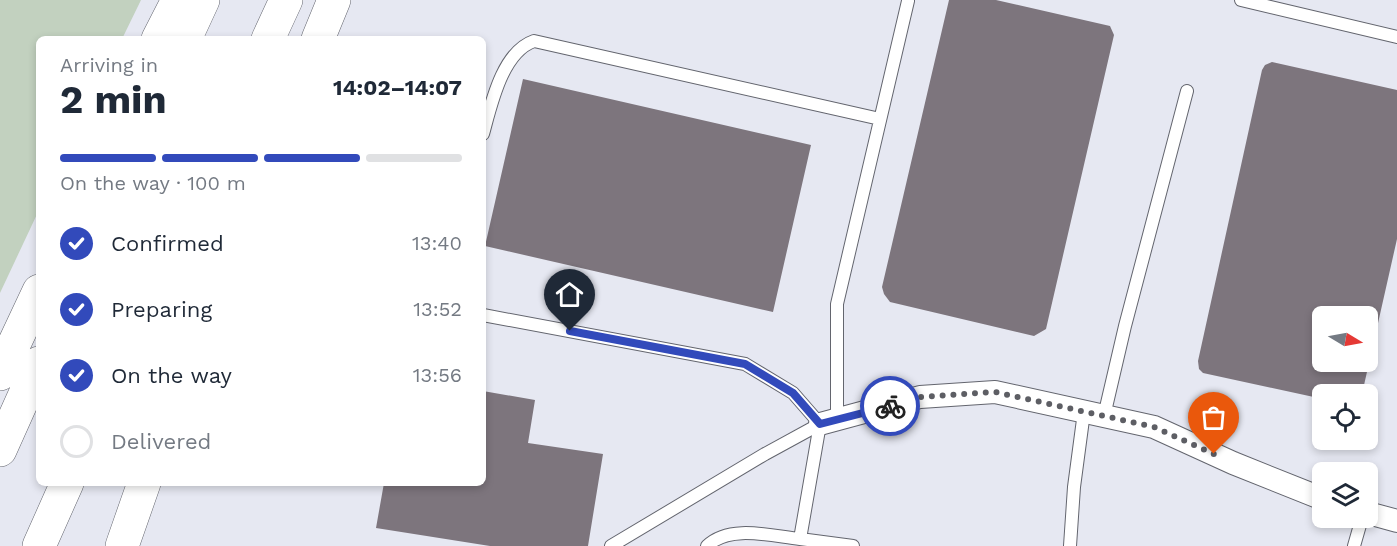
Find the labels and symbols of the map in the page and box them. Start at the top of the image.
pin [544,269,595,331]
north arrow [1312,306,1378,372]
courier [860,376,920,436]
pin [1188,392,1239,454]

